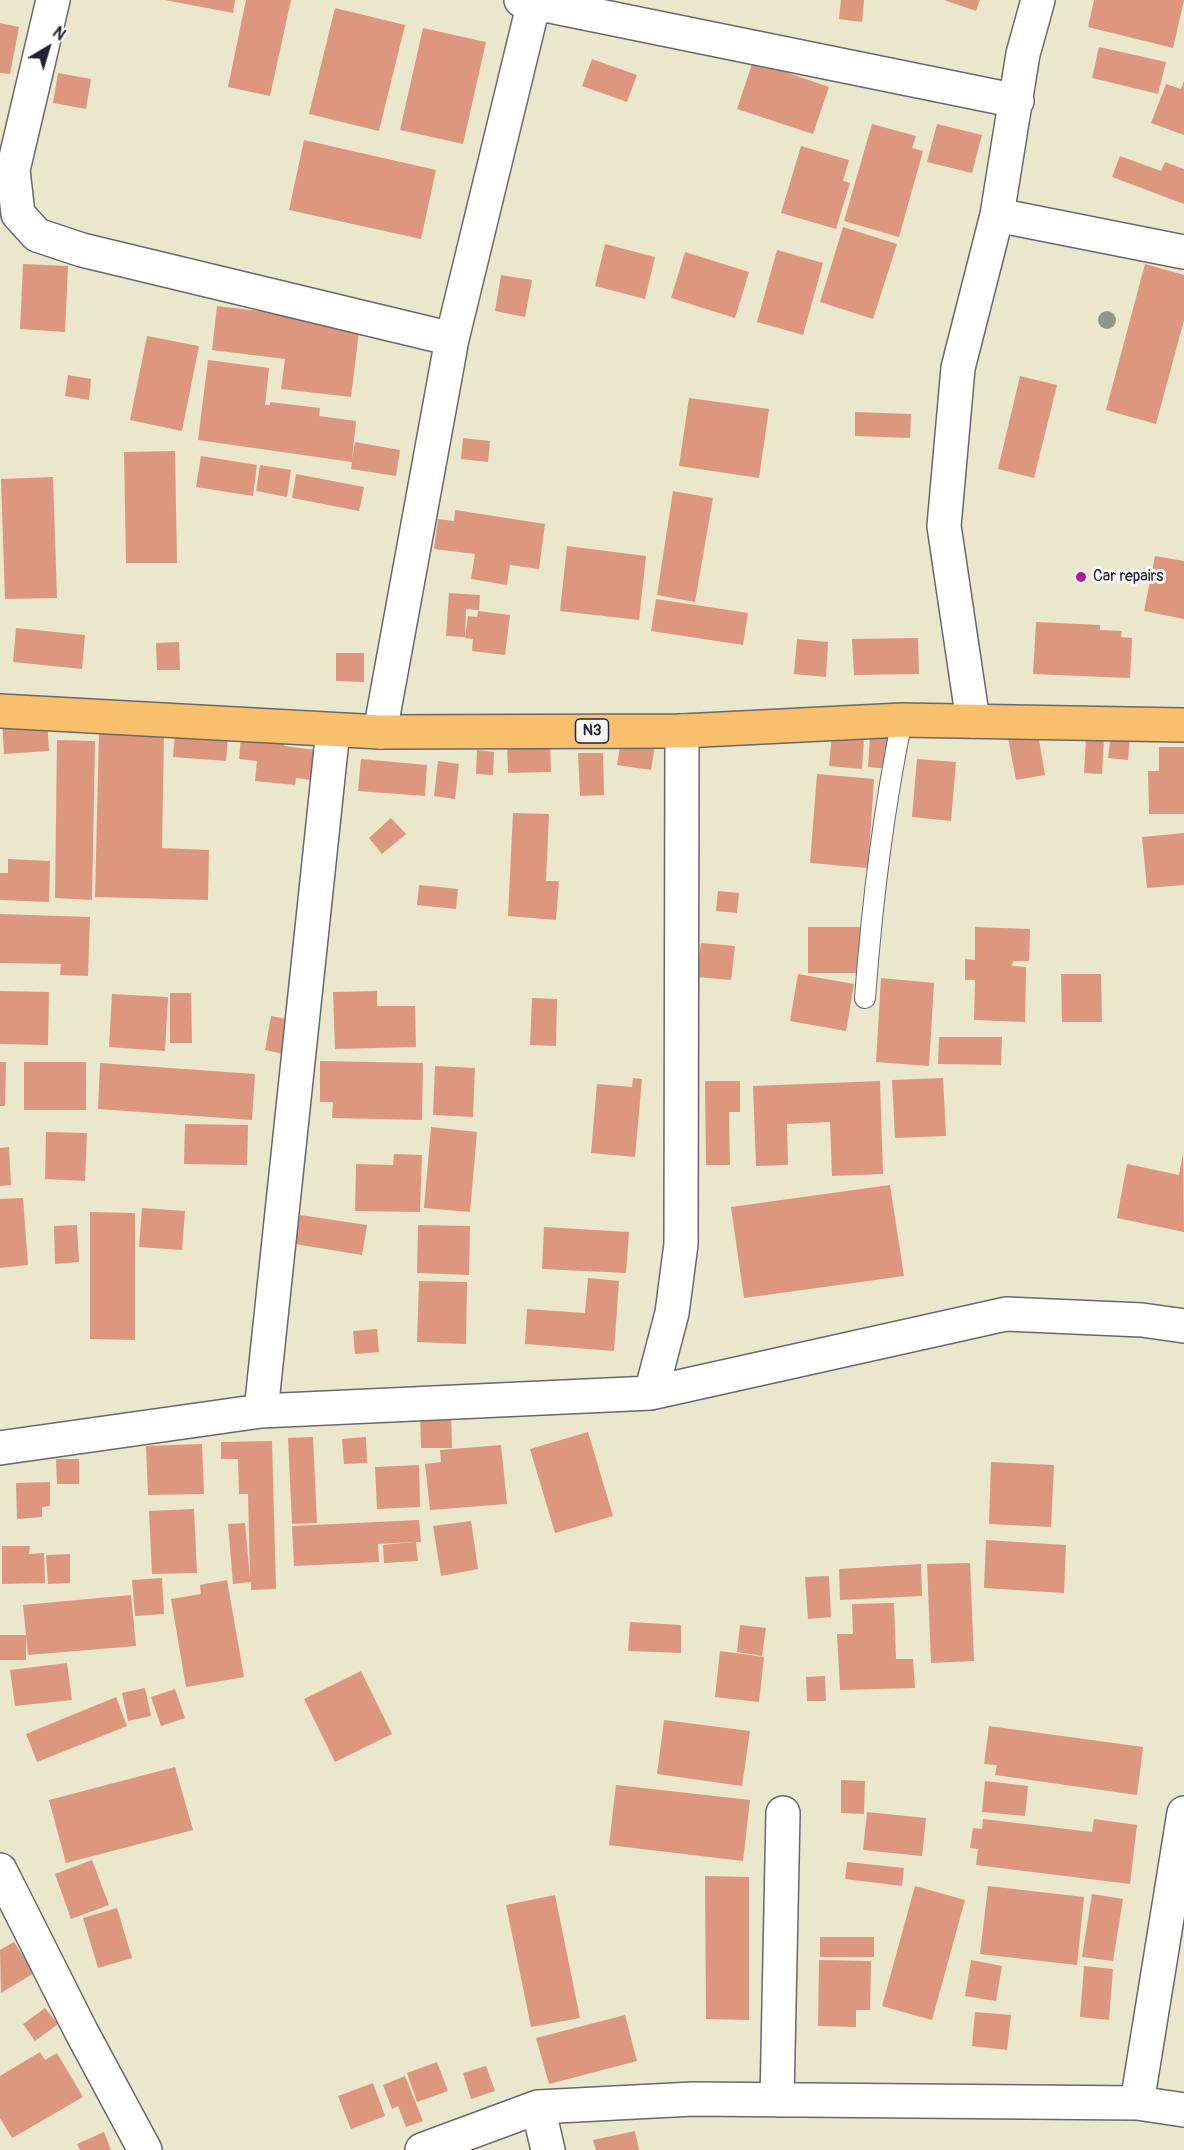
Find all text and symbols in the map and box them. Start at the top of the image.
north arrow [18,18,78,78]
text: N [49,23,69,45]
place label: Car repairs [1093,567,1163,587]
marker: Car repairs [1074,570,1088,584]
road number: N3 [576,719,608,743]

